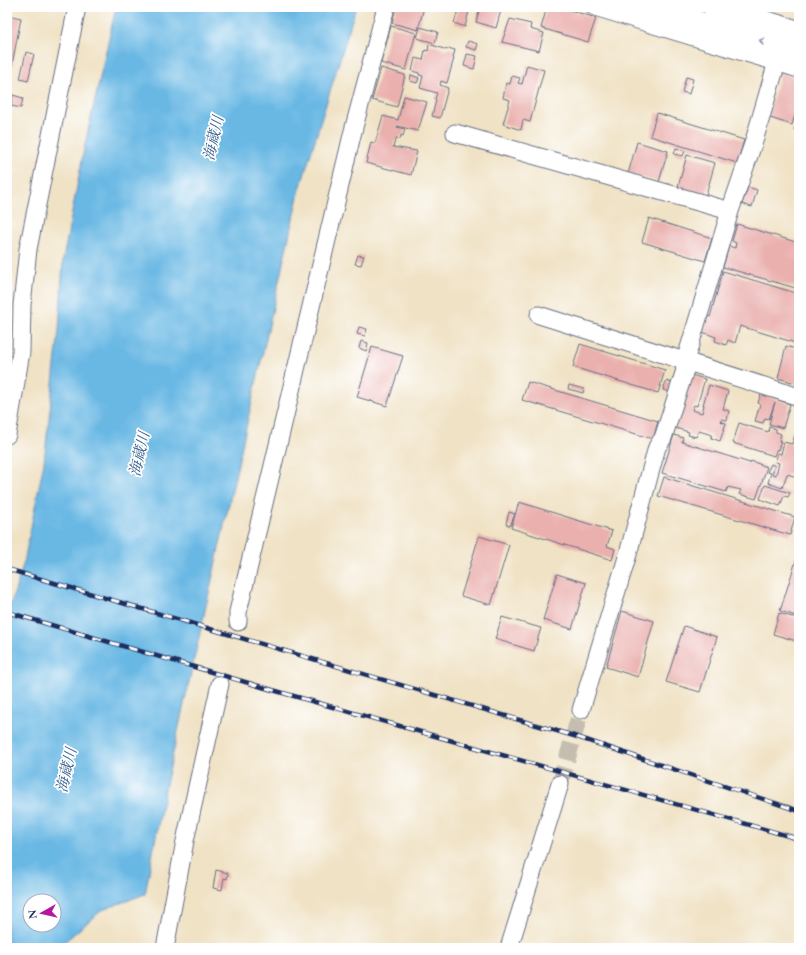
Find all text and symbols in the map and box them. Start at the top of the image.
one-way arrow [758,37,765,46]
water label: 海蔵川 [199,112,228,162]
water label: 海蔵川 [125,428,154,478]
water label: 海蔵川 [52,744,81,794]
north arrow [22,893,62,933]
text: N [25,909,40,920]

